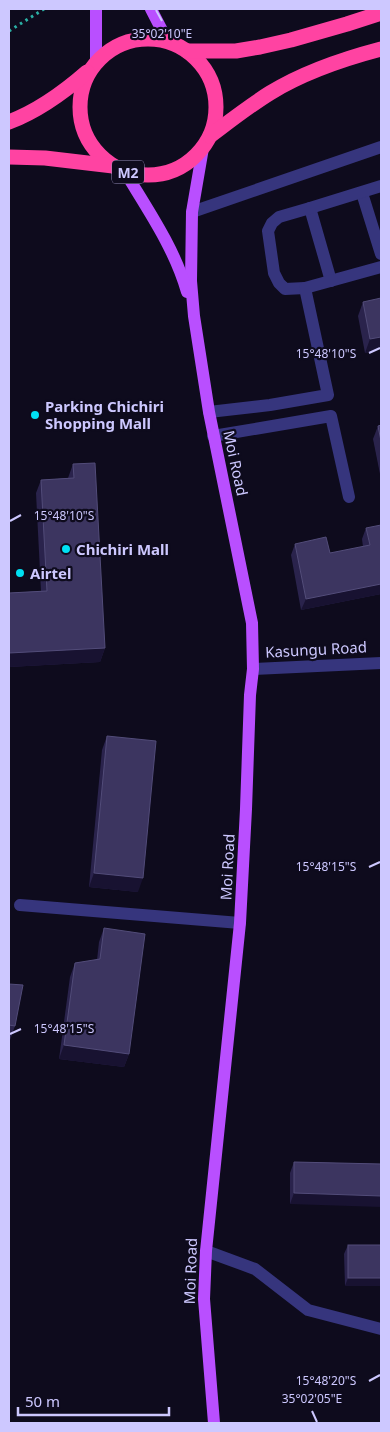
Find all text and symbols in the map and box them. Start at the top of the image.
text: 35°02'10"E [132,25,192,42]
road number: M2 [112,160,144,183]
text: 15°48'10"S [296,345,357,362]
place label: Parking Chichiri Shopping Mall [45,396,164,433]
marker: Parking Chichiri Shopping Mall [29,409,41,421]
street label: Moi Road [219,428,253,498]
text: 15°48'10"S [34,507,95,524]
place label: Chichiri Mall [76,539,169,559]
marker: Chichiri Mall [60,543,72,555]
place label: Airtel [30,563,72,583]
marker: Airtel [14,567,26,579]
street label: Kasungu Road [265,636,367,662]
street label: Moi Road [215,833,239,901]
text: 15°48'15"S [296,858,357,875]
text: 15°48'15"S [34,1020,95,1037]
street label: Moi Road [179,1237,201,1305]
text: 15°48'20"S [296,1372,357,1389]
scale bar [18,1384,169,1416]
text: 35°02'05"E [282,1390,342,1407]
text: 50 m [25,1391,60,1411]

